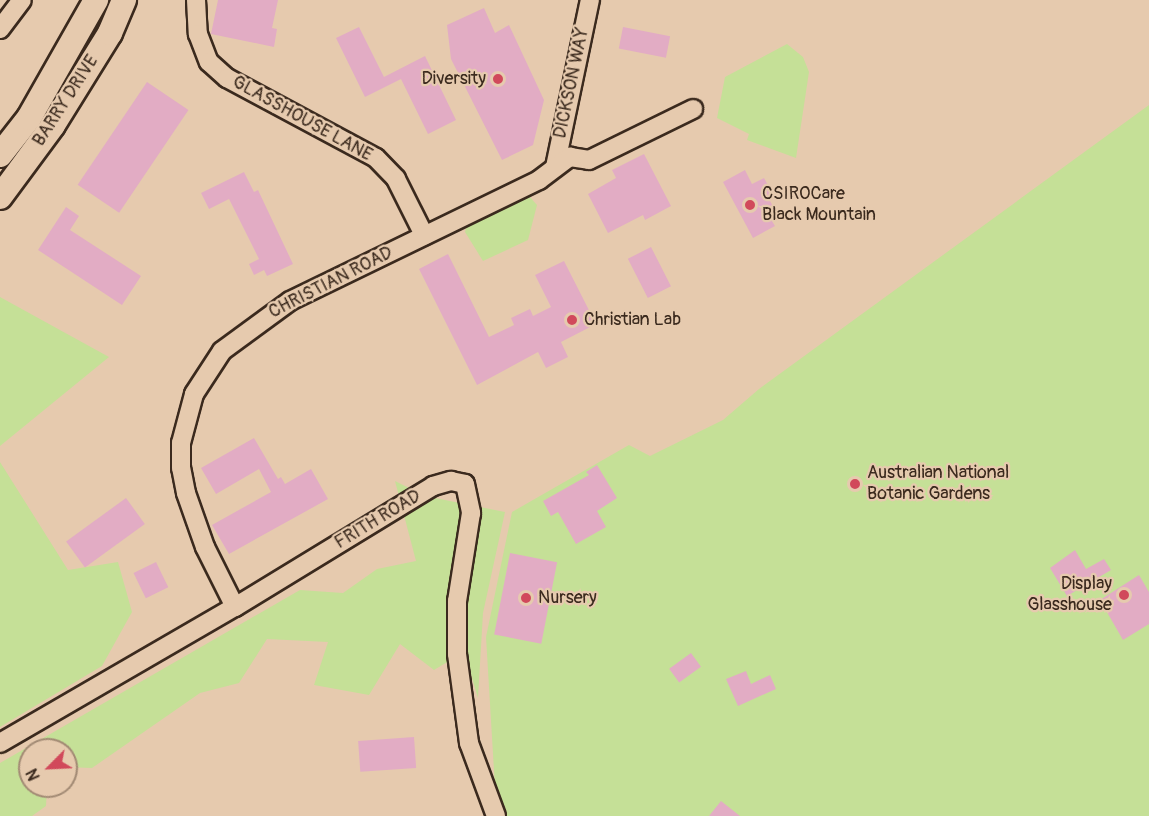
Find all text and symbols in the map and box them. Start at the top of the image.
street label: DICKSON WAY [550,26,594,140]
street label: BARRY DRIVE [29,52,103,150]
place label: Diversity [421,68,486,90]
street label: GLASSHOUSE LANE [228,72,376,166]
marker: Diversity [491,72,505,86]
place label: CSIROCare Black Mountain [762,184,876,226]
marker: CSIROCare Black Mountain [743,198,757,212]
street label: CHRISTIAN ROAD [265,242,397,324]
place label: Christian Lab [584,309,681,331]
marker: Christian Lab [565,313,579,327]
place label: Australian National Botanic Gardens [867,463,1009,506]
marker: Australian National Botanic Gardens [848,477,862,491]
street label: FRITH ROAD [331,486,425,554]
place label: Display Glasshouse [1027,574,1112,616]
place label: Nursery [538,587,597,609]
marker: Display Glasshouse [1117,588,1131,602]
marker: Nursery [519,591,533,605]
north arrow [18,738,78,798]
text: N [22,766,45,784]

